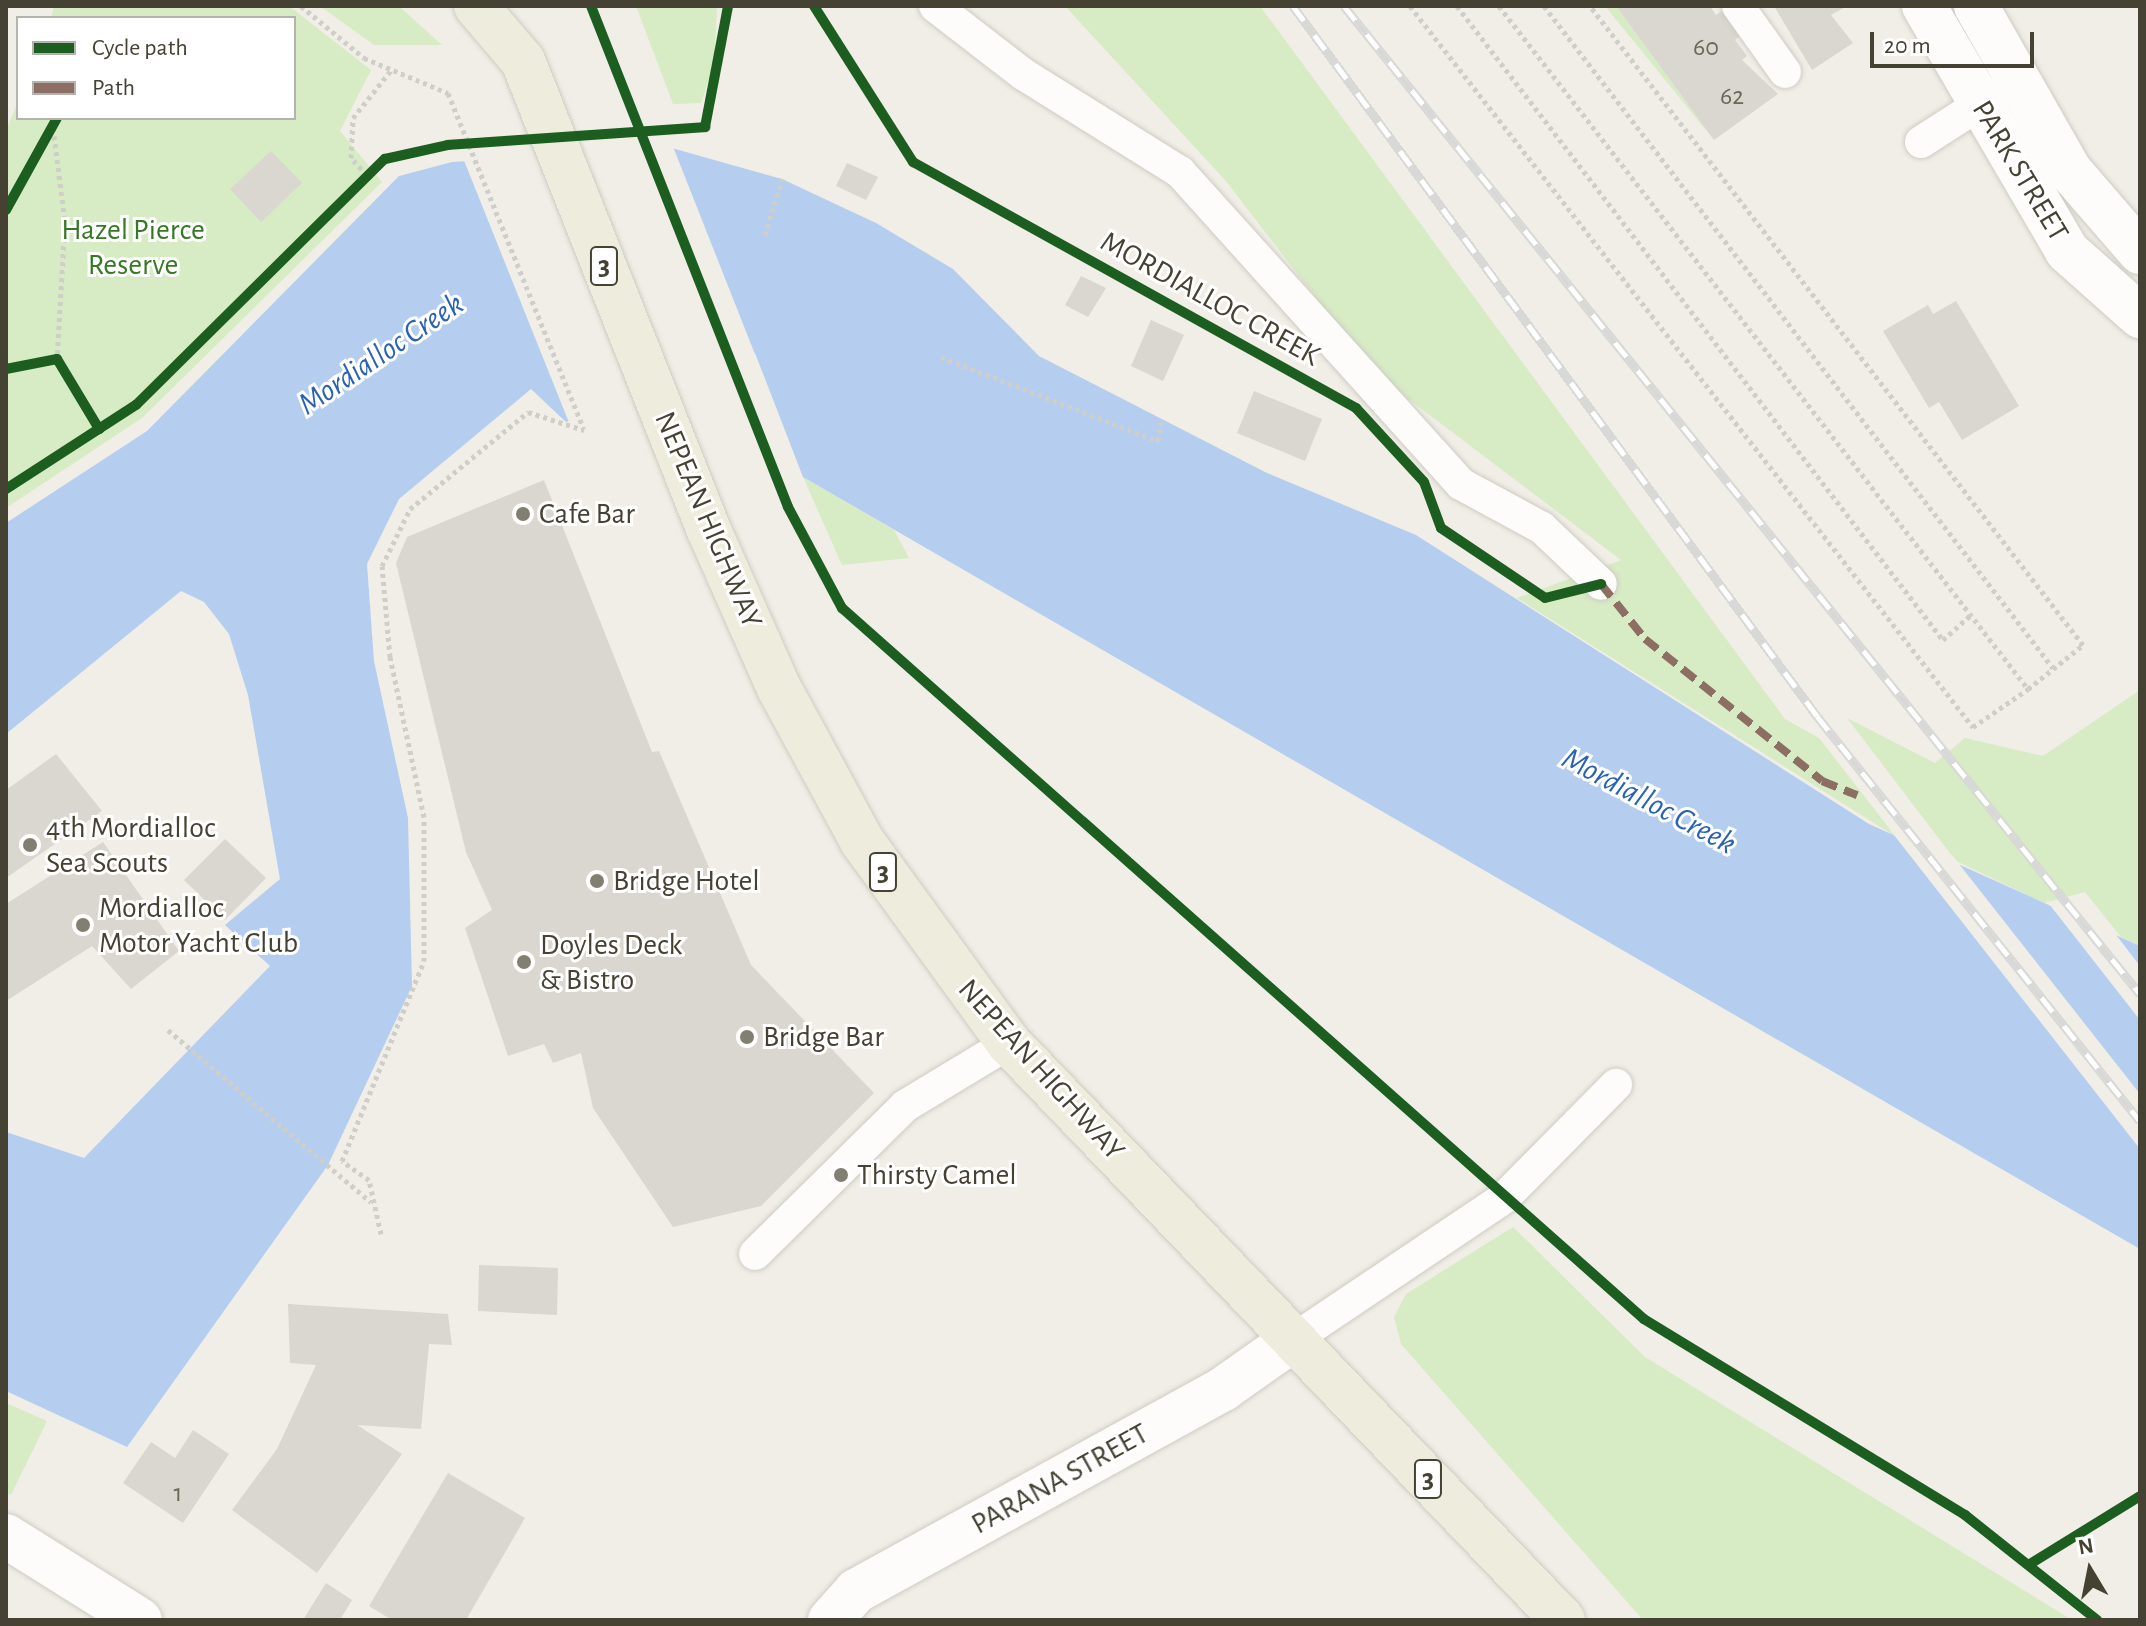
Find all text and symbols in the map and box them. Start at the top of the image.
legend [16,16,296,120]
scale bar [1874,16,2038,66]
house number: 60 [1693,32,1719,64]
text: 20 m [1884,34,1931,58]
text: Cycle path [92,36,188,60]
text: Path [92,76,135,100]
house number: 62 [1720,81,1744,113]
street label: PARK STREET [1964,94,2076,248]
park label: Hazel Pierce Reserve [61,212,205,282]
street label: MORDIALLOC CREEK [1094,224,1326,374]
road number: 3 [588,242,620,290]
water label: Mordialloc Creek [291,285,471,423]
street label: NEPEAN HIGHWAY [646,406,770,634]
place label: Cafe Bar [539,496,635,532]
marker: Cafe Bar [514,505,532,523]
water label: Mordialloc Creek [1556,739,1742,863]
place label: 4th Mordialloc Sea Scouts [46,810,215,880]
marker: 4th Mordialloc Sea Scouts [21,836,39,854]
road number: 3 [867,848,899,896]
place label: Bridge Hotel [613,863,760,899]
marker: Bridge Hotel [588,872,606,890]
place label: Mordialloc Motor Yacht Club [99,890,298,960]
marker: Mordialloc Motor Yacht Club [74,916,92,934]
place label: Doyles Deck & Bistro [540,927,682,998]
marker: Doyles Deck & Bistro [515,953,533,971]
street label: NEPEAN HIGHWAY [950,972,1132,1168]
place label: Bridge Bar [763,1019,884,1055]
marker: Bridge Bar [738,1028,756,1046]
place label: Thirsty Camel [857,1157,1017,1193]
marker: Thirsty Camel [832,1166,850,1184]
street label: PARANA STREET [965,1416,1155,1542]
road number: 3 [1412,1455,1444,1503]
house number: 1 [174,1478,182,1510]
north arrow [2050,1530,2130,1610]
text: N [2076,1534,2095,1559]

